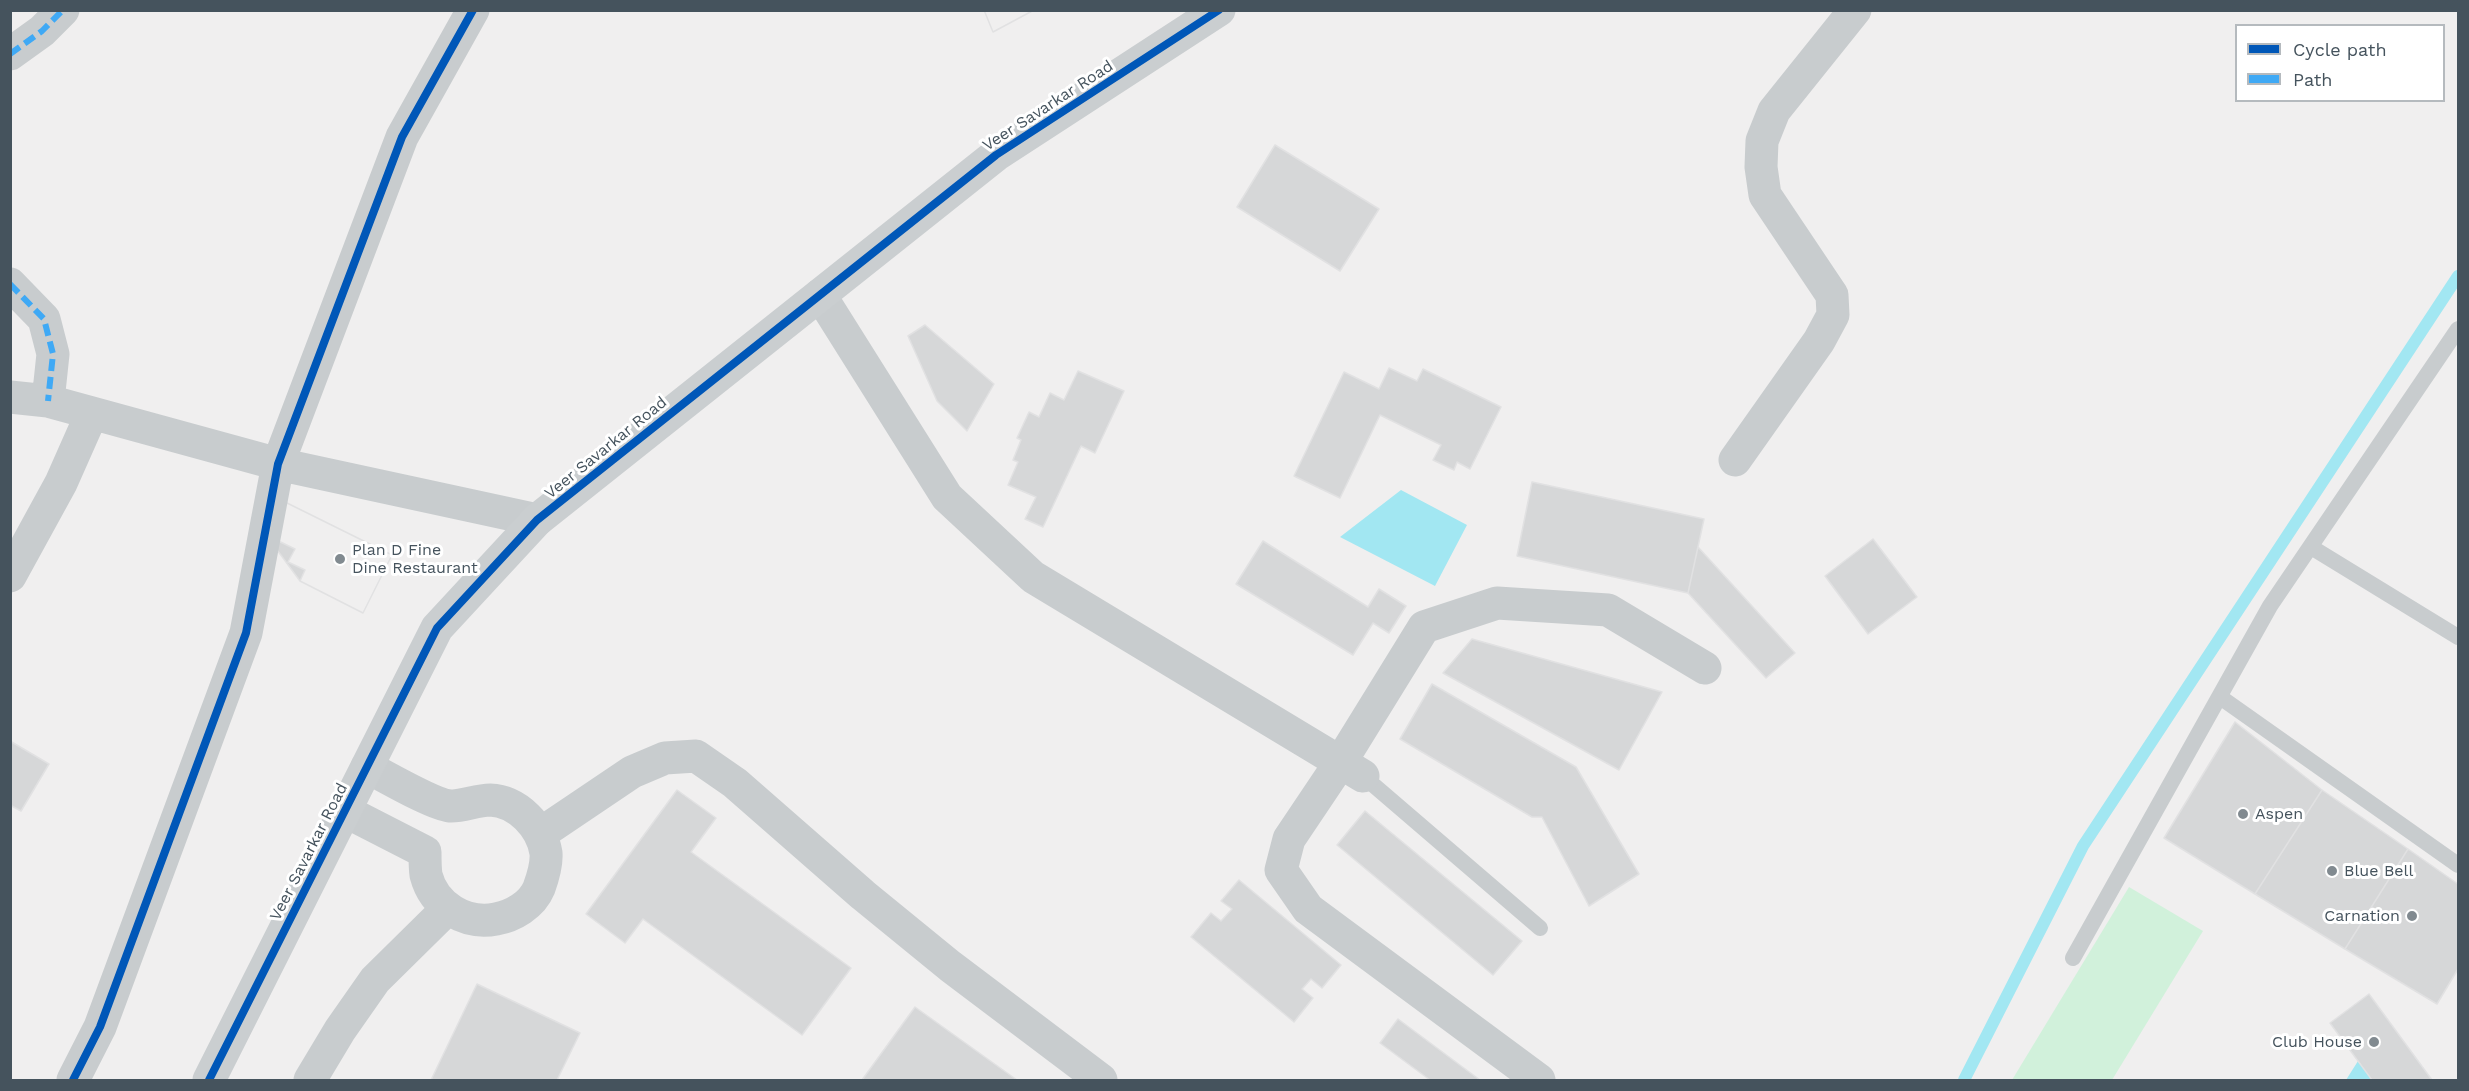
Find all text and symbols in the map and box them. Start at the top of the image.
legend [2235,24,2445,102]
text: Cycle path [2293,39,2387,60]
street label: Veer Savarkar Road [979,57,1117,155]
text: Path [2293,69,2333,90]
street label: Veer Savarkar Road [541,393,671,503]
place label: Plan D Fine Dine Restaurant [352,540,478,578]
marker: Plan D Fine Dine Restaurant [333,552,347,566]
street label: Veer Savarkar Road [266,780,352,924]
place label: Aspen [2255,804,2303,824]
marker: Aspen [2236,807,2250,821]
place label: Blue Bell [2344,861,2413,881]
marker: Blue Bell [2325,864,2339,878]
place label: Carnation [2324,906,2400,926]
marker: Carnation [2405,909,2419,923]
place label: Club House [2272,1032,2362,1052]
marker: Club House [2367,1035,2381,1049]

